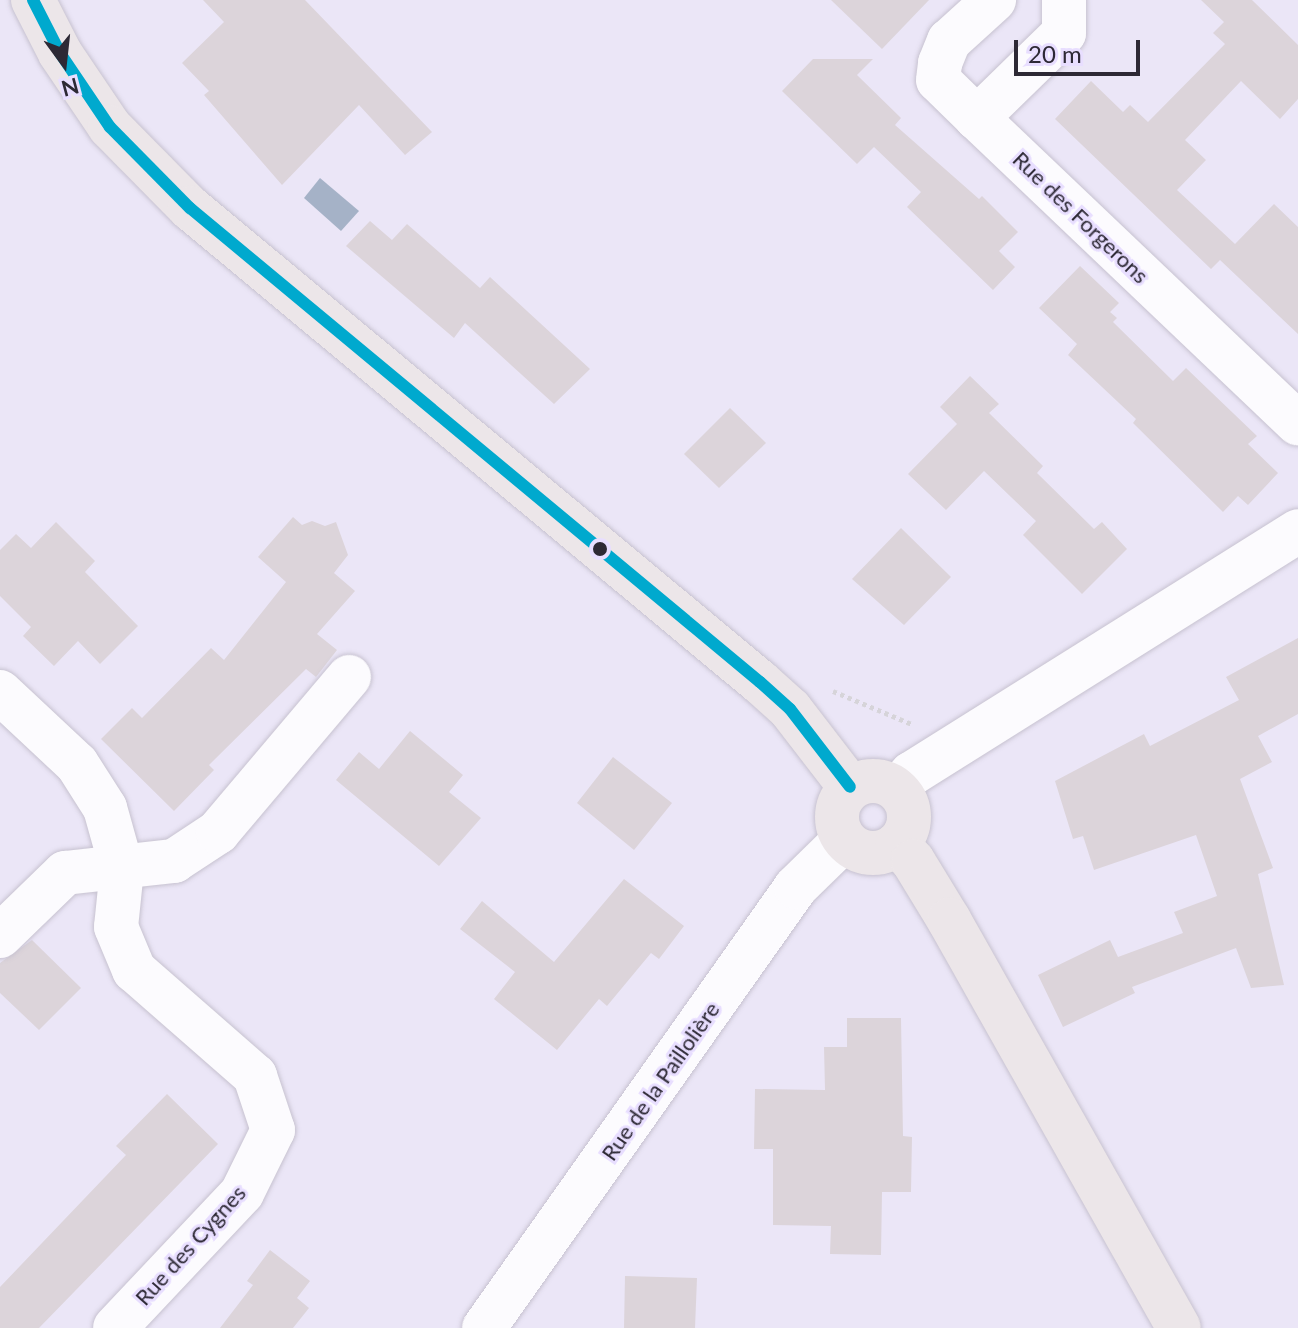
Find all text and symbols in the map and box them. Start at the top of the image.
north arrow [24,24,104,104]
scale bar [1018,24,1144,74]
text: 20 m [1028,39,1082,68]
text: N [59,72,82,103]
street label: Rue des Forgerons [1008,146,1154,288]
unlabelled marker [592,541,608,557]
street label: Rue de la Paillolière [595,997,725,1165]
street label: Rue des Cygnes [129,1180,251,1310]

